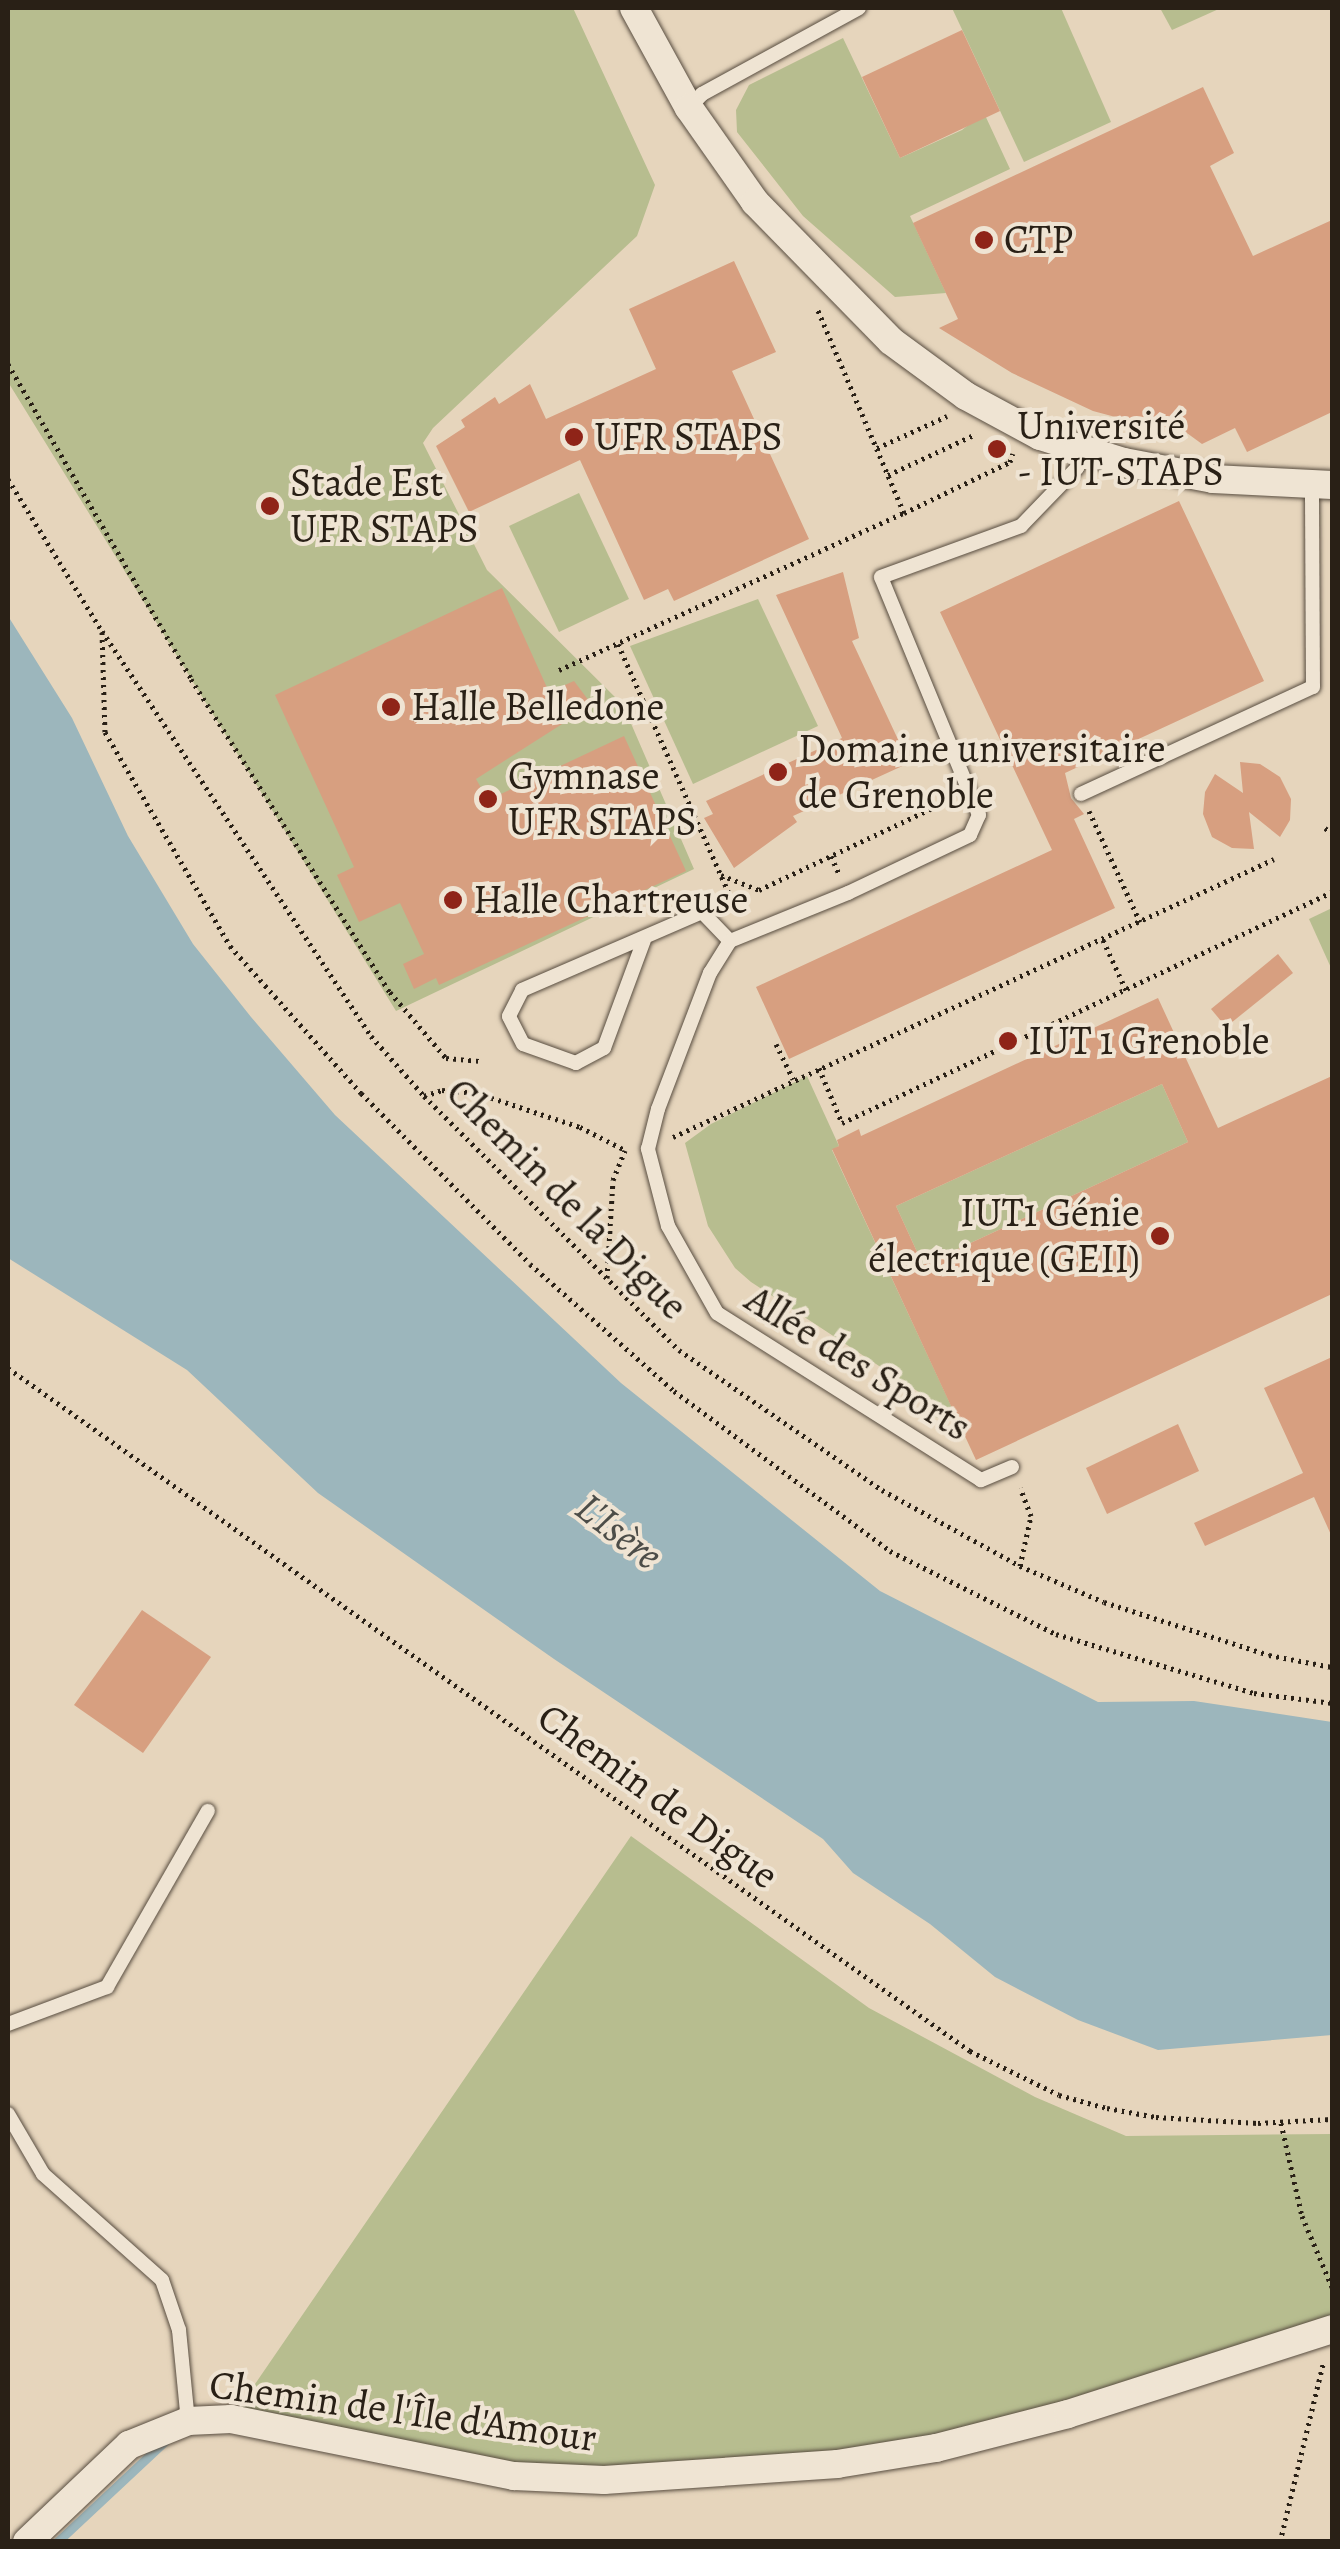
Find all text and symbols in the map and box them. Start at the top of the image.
place label: CTP [1004,216,1073,264]
marker: CTP [973,229,995,251]
place label: Université - IUT-STAPS [1017,402,1225,496]
place label: UFR STAPS [594,413,783,461]
marker: UFR STAPS [563,426,585,448]
marker: Université - IUT-STAPS [986,438,1008,460]
place label: Stade Est UFR STAPS [290,459,479,553]
marker: Stade Est UFR STAPS [259,495,281,517]
place label: Halle Belledone [411,683,664,731]
marker: Halle Belledone [380,696,402,718]
place label: Domaine universitaire de Grenoble [798,725,1166,819]
place label: Gymnase UFR STAPS [508,752,697,846]
marker: Domaine universitaire de Grenoble [767,761,789,783]
marker: Gymnase UFR STAPS [477,788,499,810]
place label: Halle Chartreuse [473,876,748,924]
marker: Halle Chartreuse [442,889,464,911]
place label: IUT 1 Grenoble [1028,1017,1270,1065]
marker: IUT 1 Grenoble [997,1030,1019,1052]
street label: Chemin de la Digue [436,1068,698,1330]
place label: IUT1 Génie électrique (GEII) [868,1189,1140,1283]
marker: IUT1 Génie électrique (GEII) [1149,1225,1171,1247]
street label: Allée des Sports [737,1275,979,1451]
water label: L'Isère [566,1482,672,1580]
street label: Chemin de Digue [529,1693,787,1899]
street label: Chemin de l'Île d'Amour [206,2360,600,2462]

